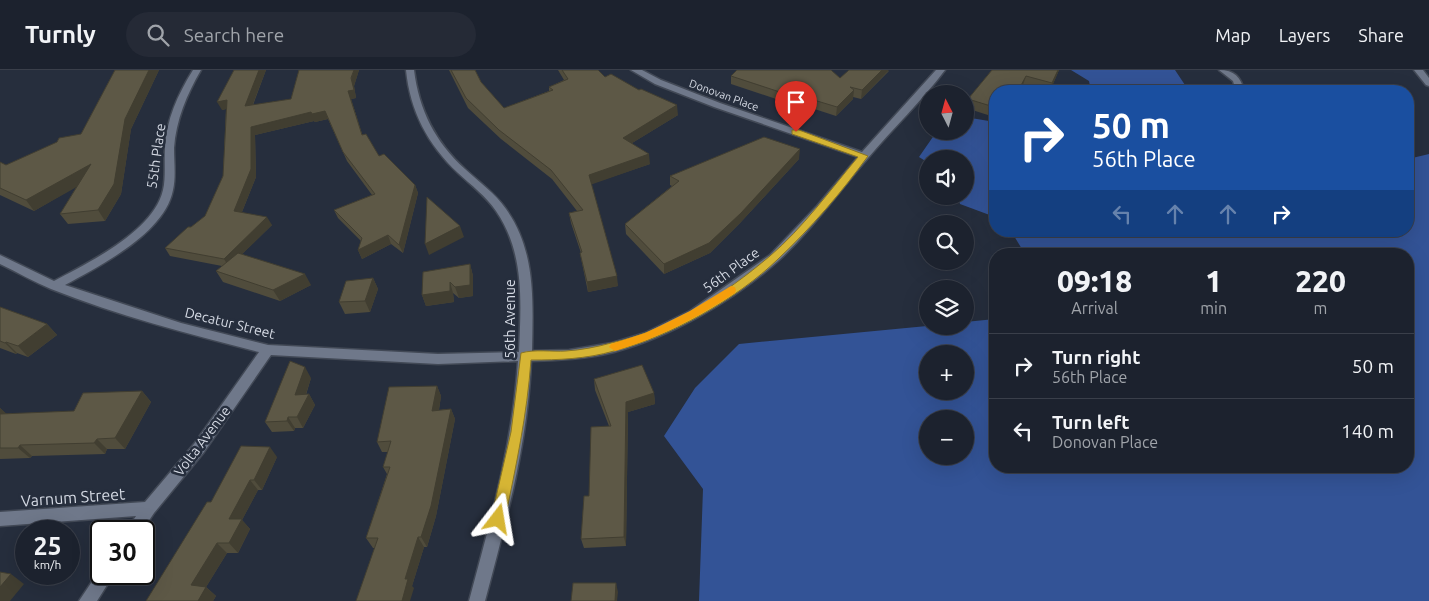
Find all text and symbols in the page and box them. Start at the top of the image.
search box [126,12,476,57]
text: Turnly [25,21,96,48]
icon: search [144,21,172,49]
text: Search here [184,24,284,46]
text: Map [1215,25,1251,45]
text: Layers [1279,25,1330,45]
text: Share [1358,25,1404,45]
street label: Donovan Place [688,77,760,113]
pin [775,81,817,132]
north arrow [919,85,974,140]
map controls [919,85,974,465]
icon: arrive [782,88,810,116]
icon: right [1009,105,1074,170]
text: 50 m [1092,105,1170,145]
street label: 55th Place [143,122,169,190]
text: 56th Place [1092,146,1196,171]
button: sound [919,150,974,205]
icon: left [1108,200,1136,228]
icon: ahead [1161,200,1189,228]
icon: ahead [1214,200,1242,228]
icon: right [1267,200,1295,228]
button: search [919,215,974,270]
street label: 56th Place [700,244,762,296]
text: 09:18 [1057,264,1132,298]
text: 1 [1205,264,1222,298]
text: 220 [1295,264,1346,298]
street label: 56th Avenue [502,279,518,359]
button: layers [919,280,974,335]
text: Arrival [1071,299,1118,317]
text: min [1200,299,1227,317]
text: m [1314,299,1327,317]
street label: Decatur Street [183,304,277,342]
button: + [919,345,974,400]
text: Turn right [1052,346,1140,368]
icon: right [1009,352,1037,380]
text: 50 m [1352,355,1394,377]
text: 56th Place [1052,368,1127,386]
street label: Volta Avenue [171,403,233,479]
button: − [919,410,974,465]
text: Turn left [1052,411,1130,433]
icon: left [1009,417,1037,445]
text: 140 m [1341,420,1394,442]
text: Donovan Place [1052,433,1158,451]
street label: Varnum Street [20,484,127,510]
position arrow [471,492,523,544]
speed limit sign: 30 [90,520,155,585]
text: 25 [33,532,62,560]
text: km/h [34,558,61,571]

